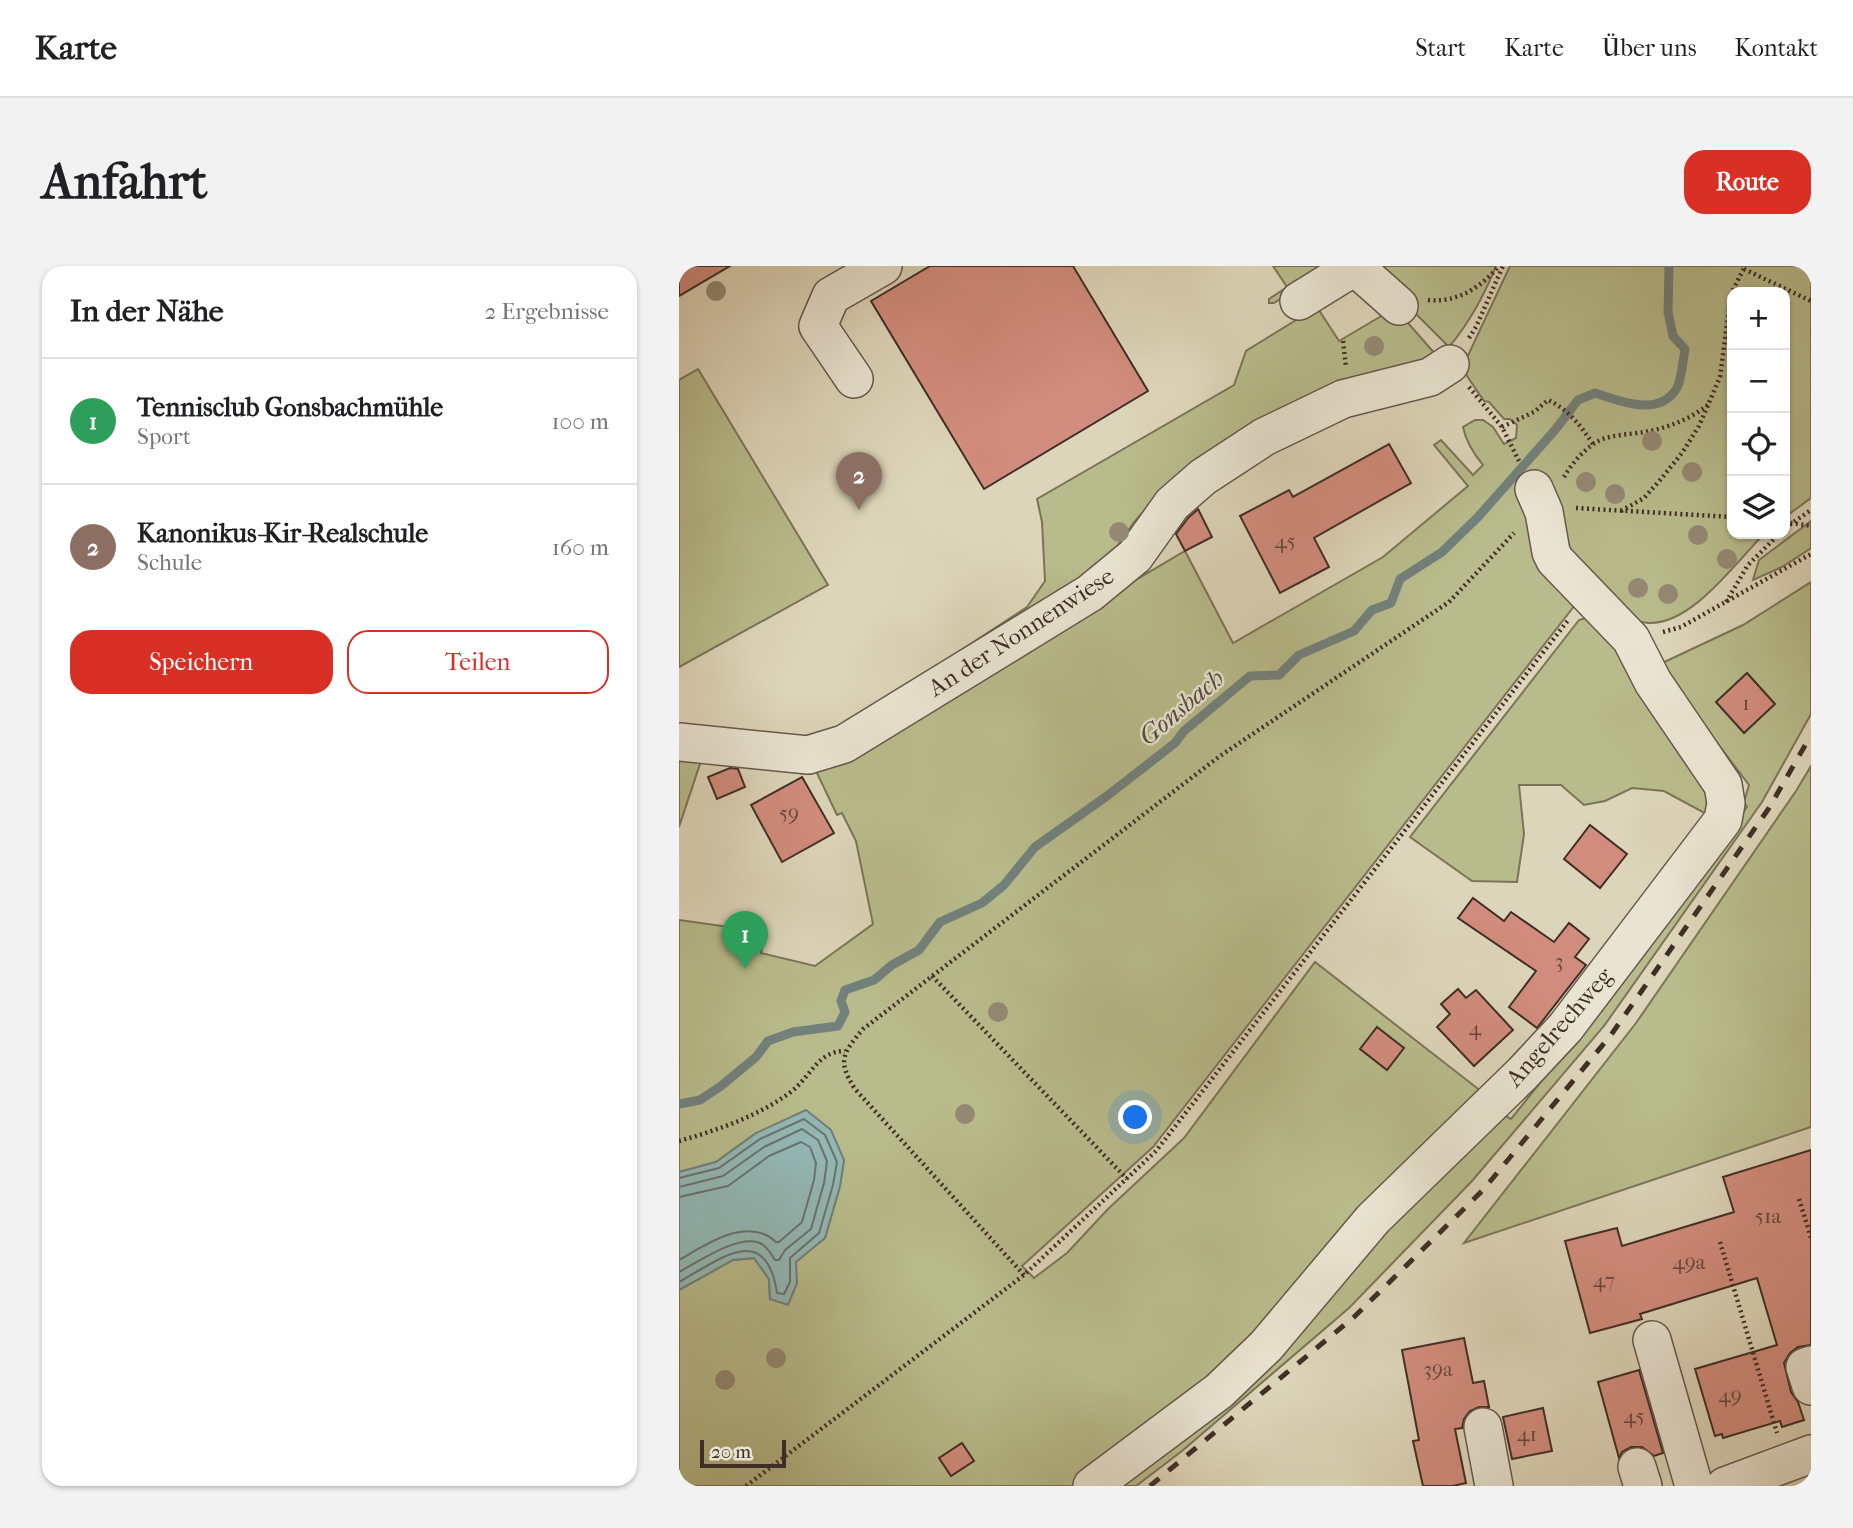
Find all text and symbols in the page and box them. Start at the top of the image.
text: Karte [35,29,117,68]
text: Start [1415,34,1466,62]
text: Karte [1504,34,1564,62]
text: Über uns [1602,34,1697,62]
text: Kontakt [1735,34,1818,62]
button: Route [1684,150,1811,214]
text: Anfahrt [42,153,207,211]
map controls [1727,287,1790,539]
button: + [1727,287,1790,350]
text: In der Nähe [70,294,224,329]
text: 2 Ergebnisse [484,298,609,325]
button: − [1727,350,1790,413]
text: Tennisclub Gonsbachmühle [137,392,443,423]
text: 1 [89,408,97,435]
text: 100 m [551,408,609,435]
button: locate [1727,413,1790,476]
text: Sport [137,423,191,450]
pin: 2 [836,452,882,510]
button: layers [1727,476,1790,539]
text: Kanonikus-Kir-Realschule [137,518,428,549]
house number: 45 [1275,529,1295,553]
text: 2 [87,534,99,561]
text: 160 m [552,534,609,561]
text: Schule [137,549,202,576]
street label: An der Nonnenwiese [922,562,1119,703]
button: Speichern [70,630,333,694]
button: Teilen [347,630,609,694]
water label: Gonsbach [1132,663,1230,752]
house number: 1 [1742,691,1750,715]
house number: 59 [779,801,799,825]
pin: 1 [722,911,768,969]
house number: 3 [1555,949,1563,973]
street label: Angelrechweg [1499,961,1619,1093]
house number: 4 [1469,1016,1482,1040]
your location [1118,1100,1152,1134]
house number: 51a [1755,1204,1781,1228]
house number: 49a [1672,1250,1706,1274]
house number: 47 [1593,1268,1615,1292]
house number: 39a [1423,1357,1453,1381]
house number: 49 [1718,1383,1742,1407]
house number: 45 [1624,1404,1644,1428]
house number: 41 [1517,1422,1537,1446]
scale bar [700,1437,786,1469]
text: 20 m [711,1441,751,1463]

